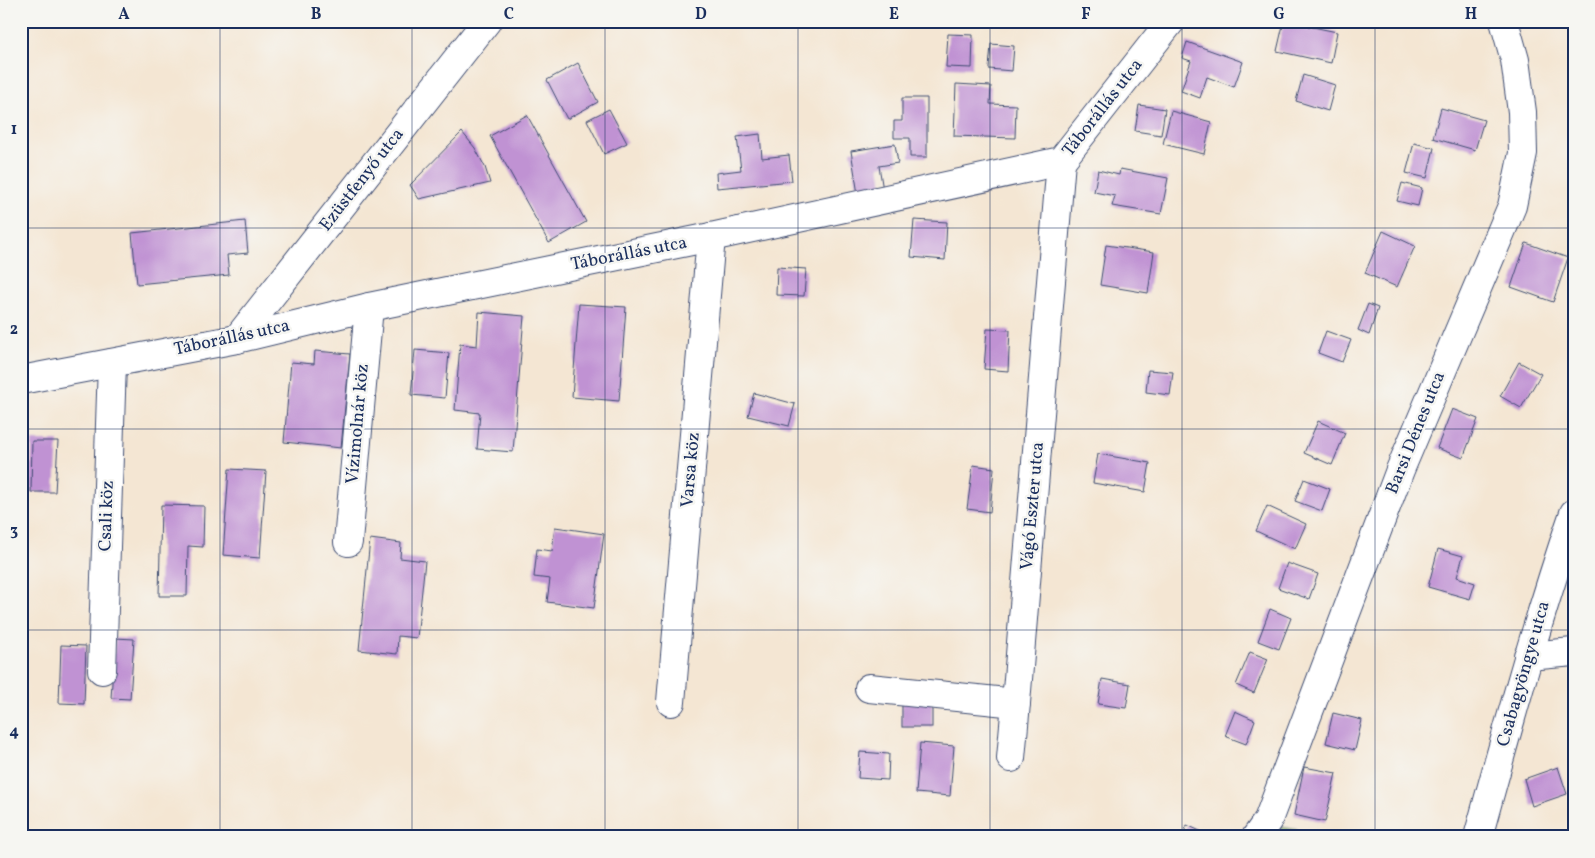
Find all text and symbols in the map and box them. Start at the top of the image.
text: A [118,4,130,26]
text: B [311,4,322,26]
text: C [504,4,514,26]
text: D [695,4,707,26]
text: E [889,4,899,26]
text: F [1081,4,1091,26]
text: G [1273,4,1285,26]
text: H [1465,4,1477,26]
street label: Táborállás utca [1057,54,1149,162]
text: 1 [11,119,17,141]
street label: Ezüstfenyő utca [314,123,410,237]
street label: Táborállás utca [569,230,689,278]
street label: Táborállás utca [172,314,292,362]
text: 2 [10,319,18,341]
street label: Vízimolnár köz [340,363,376,485]
street label: Barsi Dénes utca [1380,368,1452,498]
street label: Varsa köz [675,431,707,509]
street label: Vágó Eszter utca [1015,441,1051,571]
street label: Csali köz [93,480,121,552]
text: 3 [10,520,18,542]
street label: Csabagyöngye utca [1491,598,1557,750]
text: 4 [9,721,19,743]

